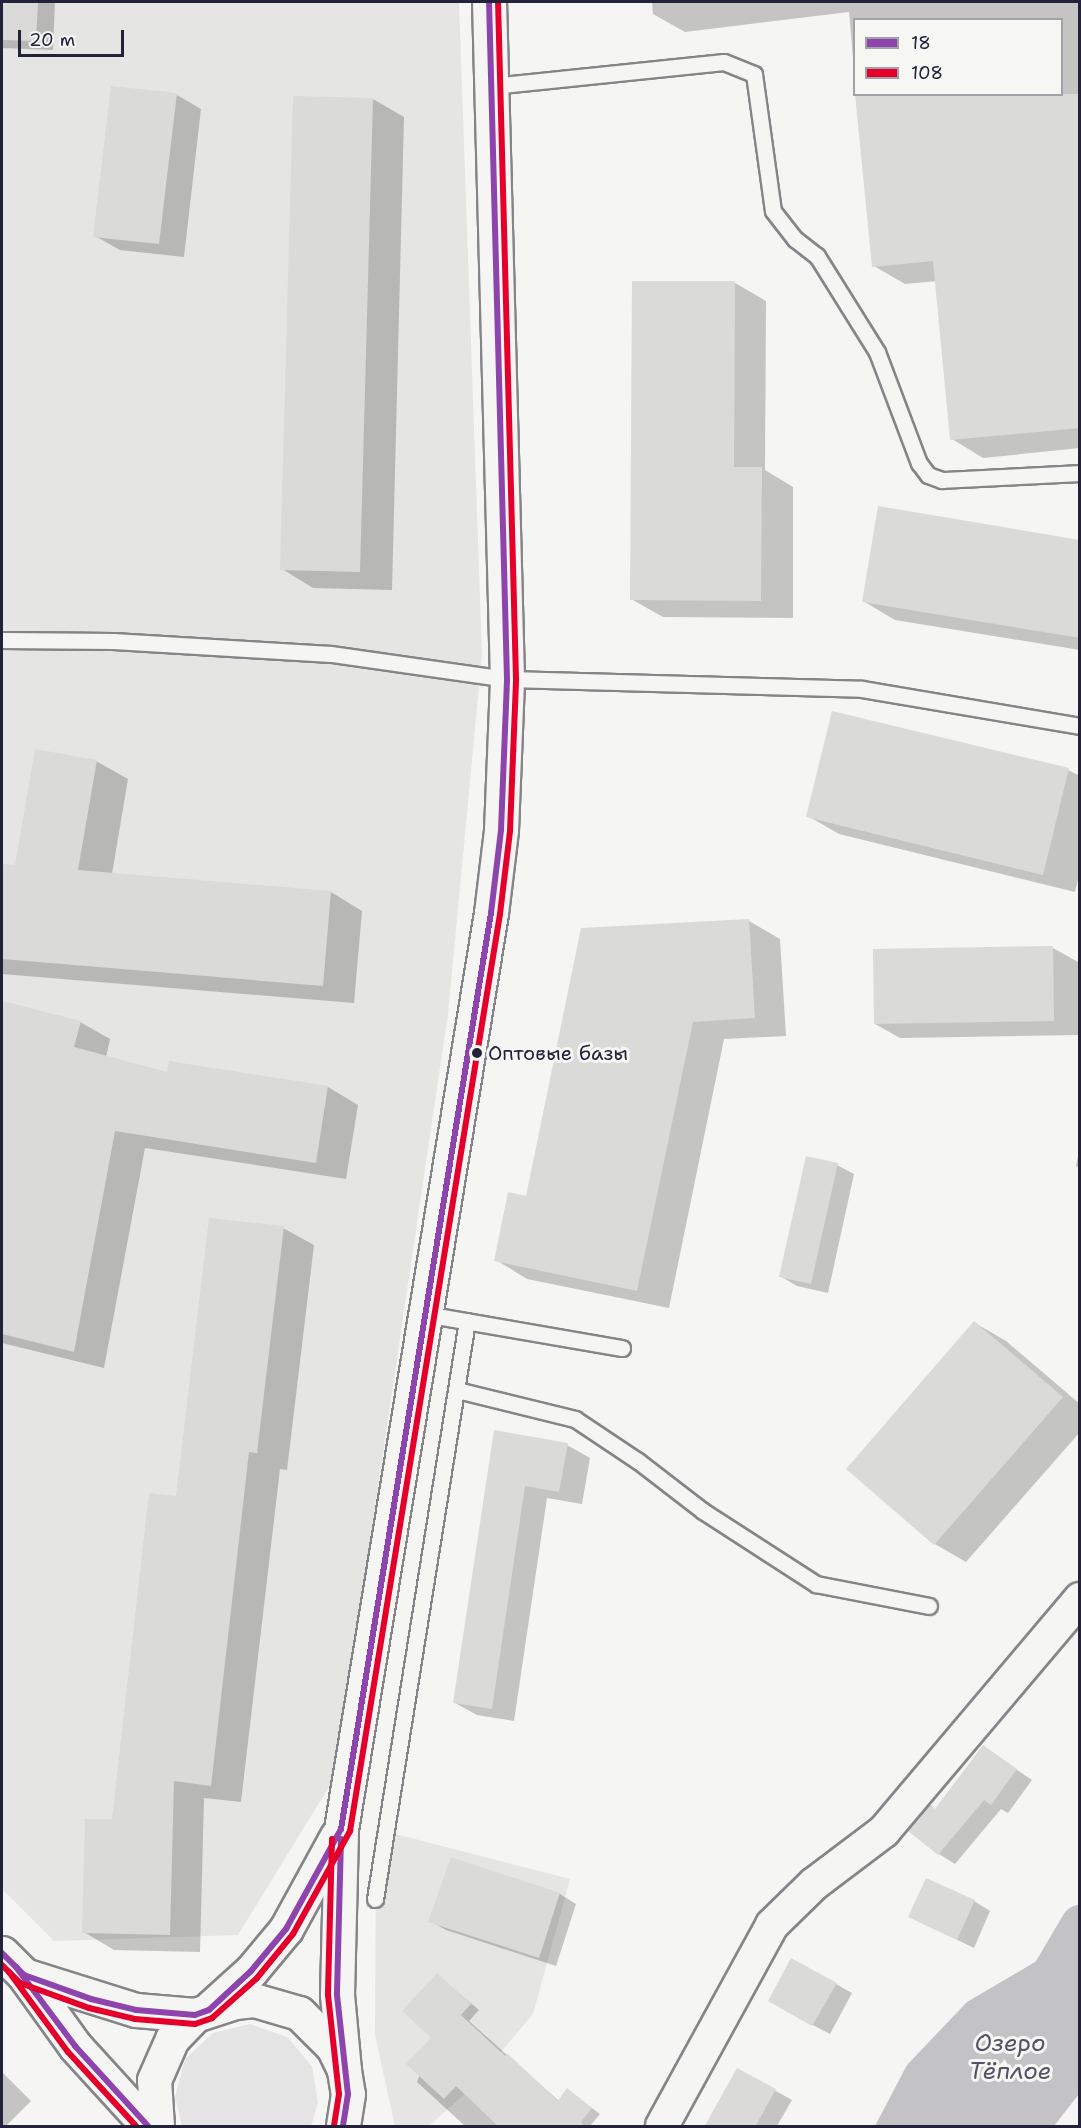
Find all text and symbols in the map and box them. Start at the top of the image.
scale bar [21,18,128,56]
legend [853,18,1063,96]
text: 20 m [29,28,75,52]
text: 18 [911,31,931,55]
text: 108 [911,61,943,85]
place label: Оптовые базы [488,1041,628,1065]
marker: Оптовые базы [471,1047,483,1059]
water label: Озеро Тёплое [969,2030,1051,2086]

